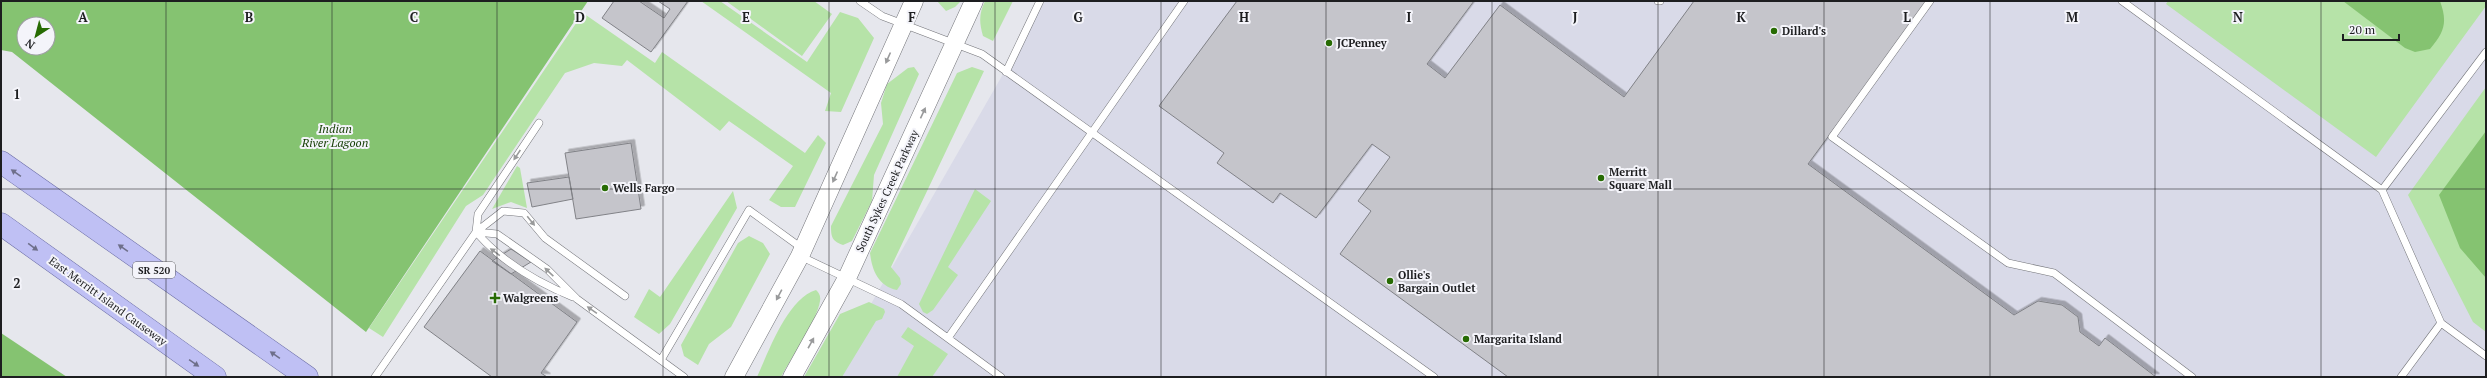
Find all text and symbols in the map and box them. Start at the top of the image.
text: A [78,8,88,26]
text: B [245,8,253,26]
text: C [410,8,418,26]
text: D [575,8,585,26]
text: E [742,8,750,26]
text: F [908,8,916,26]
text: G [1073,8,1083,26]
text: H [1239,8,1249,26]
text: I [1407,8,1412,26]
text: J [1573,8,1578,26]
text: K [1736,8,1746,26]
text: L [1903,8,1911,26]
text: M [2066,8,2078,26]
text: N [2233,8,2243,26]
north arrow [16,16,56,56]
scale bar [2343,16,2399,42]
text: 20 m [2349,22,2376,37]
place label: Dillard's [1782,24,1826,38]
marker: Dillard's [1769,26,1779,36]
text: N [22,36,38,52]
place label: JCPenney [1337,36,1387,50]
marker: JCPenney [1324,38,1334,48]
one-way arrow [885,53,891,64]
text: 1 [13,85,21,103]
one-way arrow [920,107,926,119]
water label: Indian River Lagoon [301,121,368,150]
street label: South Sykes Creek Parkway [852,127,922,254]
one-way arrow [513,150,521,160]
place label: Merritt Square Mall [1609,165,1672,192]
one-way arrow [11,169,22,177]
one-way arrow [832,172,838,183]
marker: Merritt Square Mall [1596,173,1606,183]
place label: Wells Fargo [613,181,675,195]
marker: Wells Fargo [600,183,610,193]
one-way arrow [527,216,535,226]
one-way arrow [27,243,38,251]
one-way arrow [117,244,128,252]
one-way arrow [490,248,500,256]
street label: East Merritt Island Causeway [46,254,170,349]
road number: SR 520 [133,262,175,278]
one-way arrow [544,267,554,276]
place label: Ollie's Bargain Outlet [1398,268,1476,295]
text: 2 [13,274,21,292]
marker: Ollie's Bargain Outlet [1385,276,1395,286]
one-way arrow [776,289,783,300]
place label: Walgreens [503,291,558,305]
marker: Walgreens [490,293,500,303]
one-way arrow [587,306,597,314]
place label: Margarita Island [1474,332,1562,346]
marker: Margarita Island [1461,334,1471,344]
one-way arrow [808,337,814,349]
one-way arrow [270,351,280,359]
one-way arrow [189,359,200,367]

